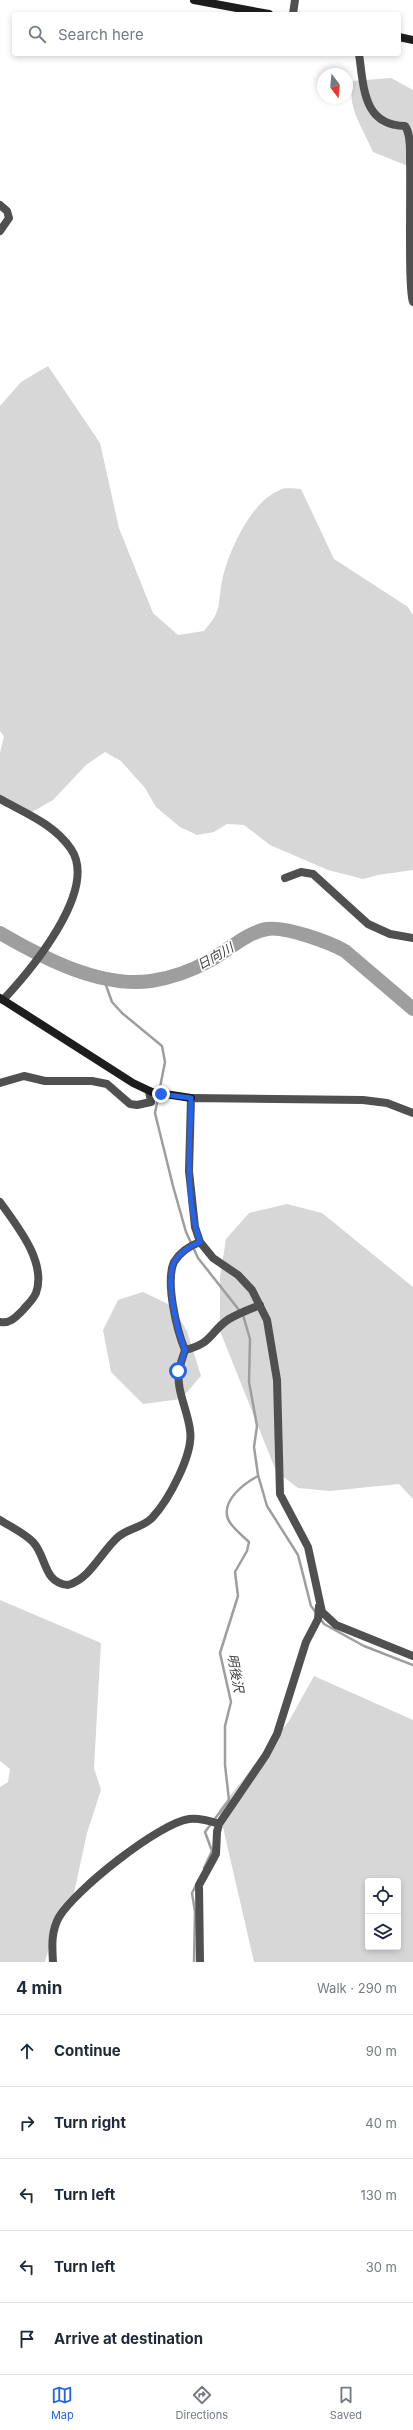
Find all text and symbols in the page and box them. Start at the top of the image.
search box [12,12,401,56]
icon: search [26,23,48,45]
text: Search here [58,25,144,44]
north arrow [317,68,353,104]
water label: 日向川 [194,938,238,973]
route end [152,1085,170,1103]
route start [169,1362,187,1380]
water label: 明後沢 [225,1652,248,1696]
map controls [365,1878,401,1950]
button: locate [365,1878,401,1914]
button: layers [365,1914,401,1950]
text: 4 min [16,1978,62,1998]
text: Walk · 290 m [317,1980,397,1996]
icon: ahead [16,2040,38,2062]
text: Continue [54,2041,121,2060]
text: 90 m [366,2043,397,2059]
icon: right [16,2112,38,2134]
text: Turn right [54,2113,126,2132]
text: 40 m [365,2115,397,2131]
icon: left [16,2184,38,2206]
text: Turn left [54,2185,115,2204]
text: 130 m [360,2187,397,2203]
icon: left [16,2256,38,2278]
text: Turn left [54,2257,115,2276]
text: 30 m [366,2259,397,2275]
icon: arrive [16,2328,38,2350]
text: Arrive at destination [54,2329,203,2348]
tab: Map [51,2384,74,2422]
tab: Directions [176,2384,228,2422]
tab: Saved [330,2384,362,2422]

